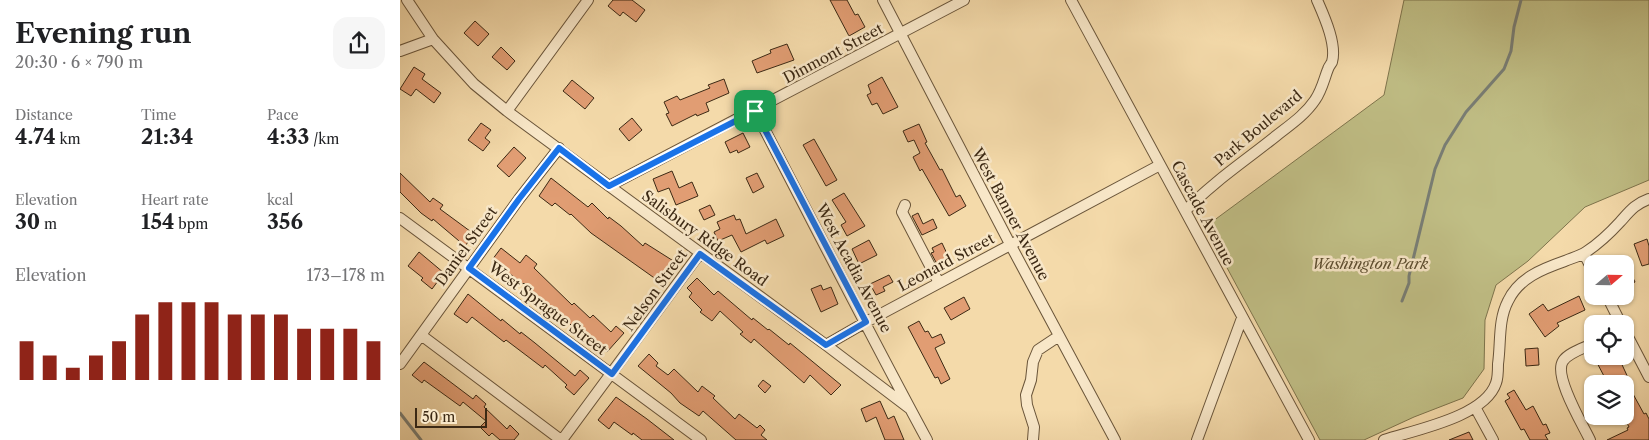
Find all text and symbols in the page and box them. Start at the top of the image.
text: Evening run [15,16,191,50]
button: share [333,17,385,69]
street label: Dinmont Street [780,18,887,87]
text: 20:30 · 6 × 790 m [15,52,143,72]
street label: Park Boulevard [1210,86,1306,170]
pin [734,90,776,132]
icon: arrive [741,97,769,125]
text: Distance [15,106,73,124]
text: Time [141,106,176,124]
text: Pace [267,106,299,124]
text: 4.74 [15,124,56,149]
text: 21:34 [141,124,193,149]
text: 4:33 [267,124,309,149]
text: km [56,130,81,148]
text: /km [309,130,339,148]
street label: West Banner Avenue [967,143,1054,284]
street label: Cascade Avenue [1167,157,1239,269]
street label: Salisbury Ridge Road [638,186,772,290]
text: Elevation [15,191,78,209]
text: Heart rate [141,191,208,209]
text: kcal [267,191,293,209]
street label: West Acadia Avenue [811,199,896,336]
street label: Daniel Street [431,202,502,289]
text: 30 [15,209,40,234]
text: 154 [141,209,174,234]
text: 356 [267,209,303,234]
text: m [40,215,57,233]
text: bpm [174,215,208,233]
street label: Leonard Street [895,228,998,295]
street label: Nelson Street [619,245,691,335]
park label: Washington Park [1312,254,1429,273]
north arrow [1584,255,1634,305]
map controls [1584,255,1634,425]
street label: West Sprague Street [484,257,612,359]
text: Elevation [15,265,86,285]
text: 173–178 m [307,265,385,285]
button: locate [1584,315,1634,365]
button: layers [1584,375,1634,425]
scale bar [415,405,488,428]
text: 50 m [422,408,455,426]

